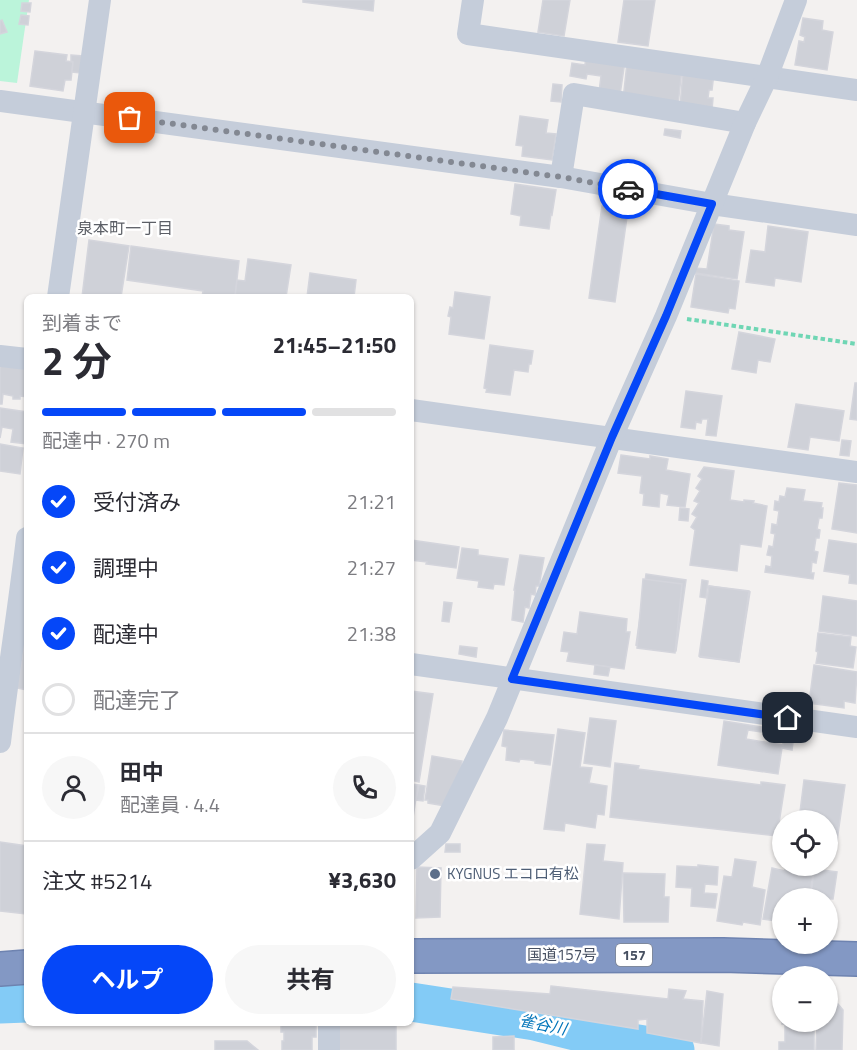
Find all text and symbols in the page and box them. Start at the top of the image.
pin [104,92,155,143]
icon: bag [113,101,146,134]
courier [598,159,658,219]
icon: car [612,173,645,206]
district label: 泉本町一丁目 [77,216,173,240]
text: 到着まで [42,307,122,338]
text: 21:45–21:50 [273,328,396,362]
text: 2 分 [42,331,111,390]
text: 配達中 · 270 m [42,425,170,456]
icon: check [42,485,75,518]
text: 受付済み [93,485,181,519]
text: 21:21 [347,486,396,517]
icon: check [42,551,75,584]
text: 調理中 [93,551,159,585]
text: 21:27 [347,552,396,583]
icon: check [42,617,75,650]
text: 配達中 [93,617,159,651]
text: 21:38 [347,618,396,649]
text: 配達完了 [93,683,181,717]
pin [762,692,813,743]
icon: home [771,701,804,734]
text: 田中 [120,755,164,789]
button: person [42,756,105,819]
button: phone [333,756,396,819]
text: 配達員 · 4.4 [120,789,220,820]
map controls [772,810,838,1032]
button: locate [772,810,838,876]
place label: KYGNUS エコロ有松 [447,862,579,885]
text: ¥3,630 [329,863,396,897]
text: 注文 #5214 [42,864,152,898]
marker: KYGNUS エコロ有松 [428,867,442,881]
button: + [772,888,838,954]
street label: 国道157号 [527,943,597,966]
road number: 157 [616,944,652,966]
button: ヘルプ [42,945,213,1014]
button: 共有 [225,945,396,1014]
button: − [772,966,838,1032]
water label: 雀谷川 [517,1007,571,1041]

